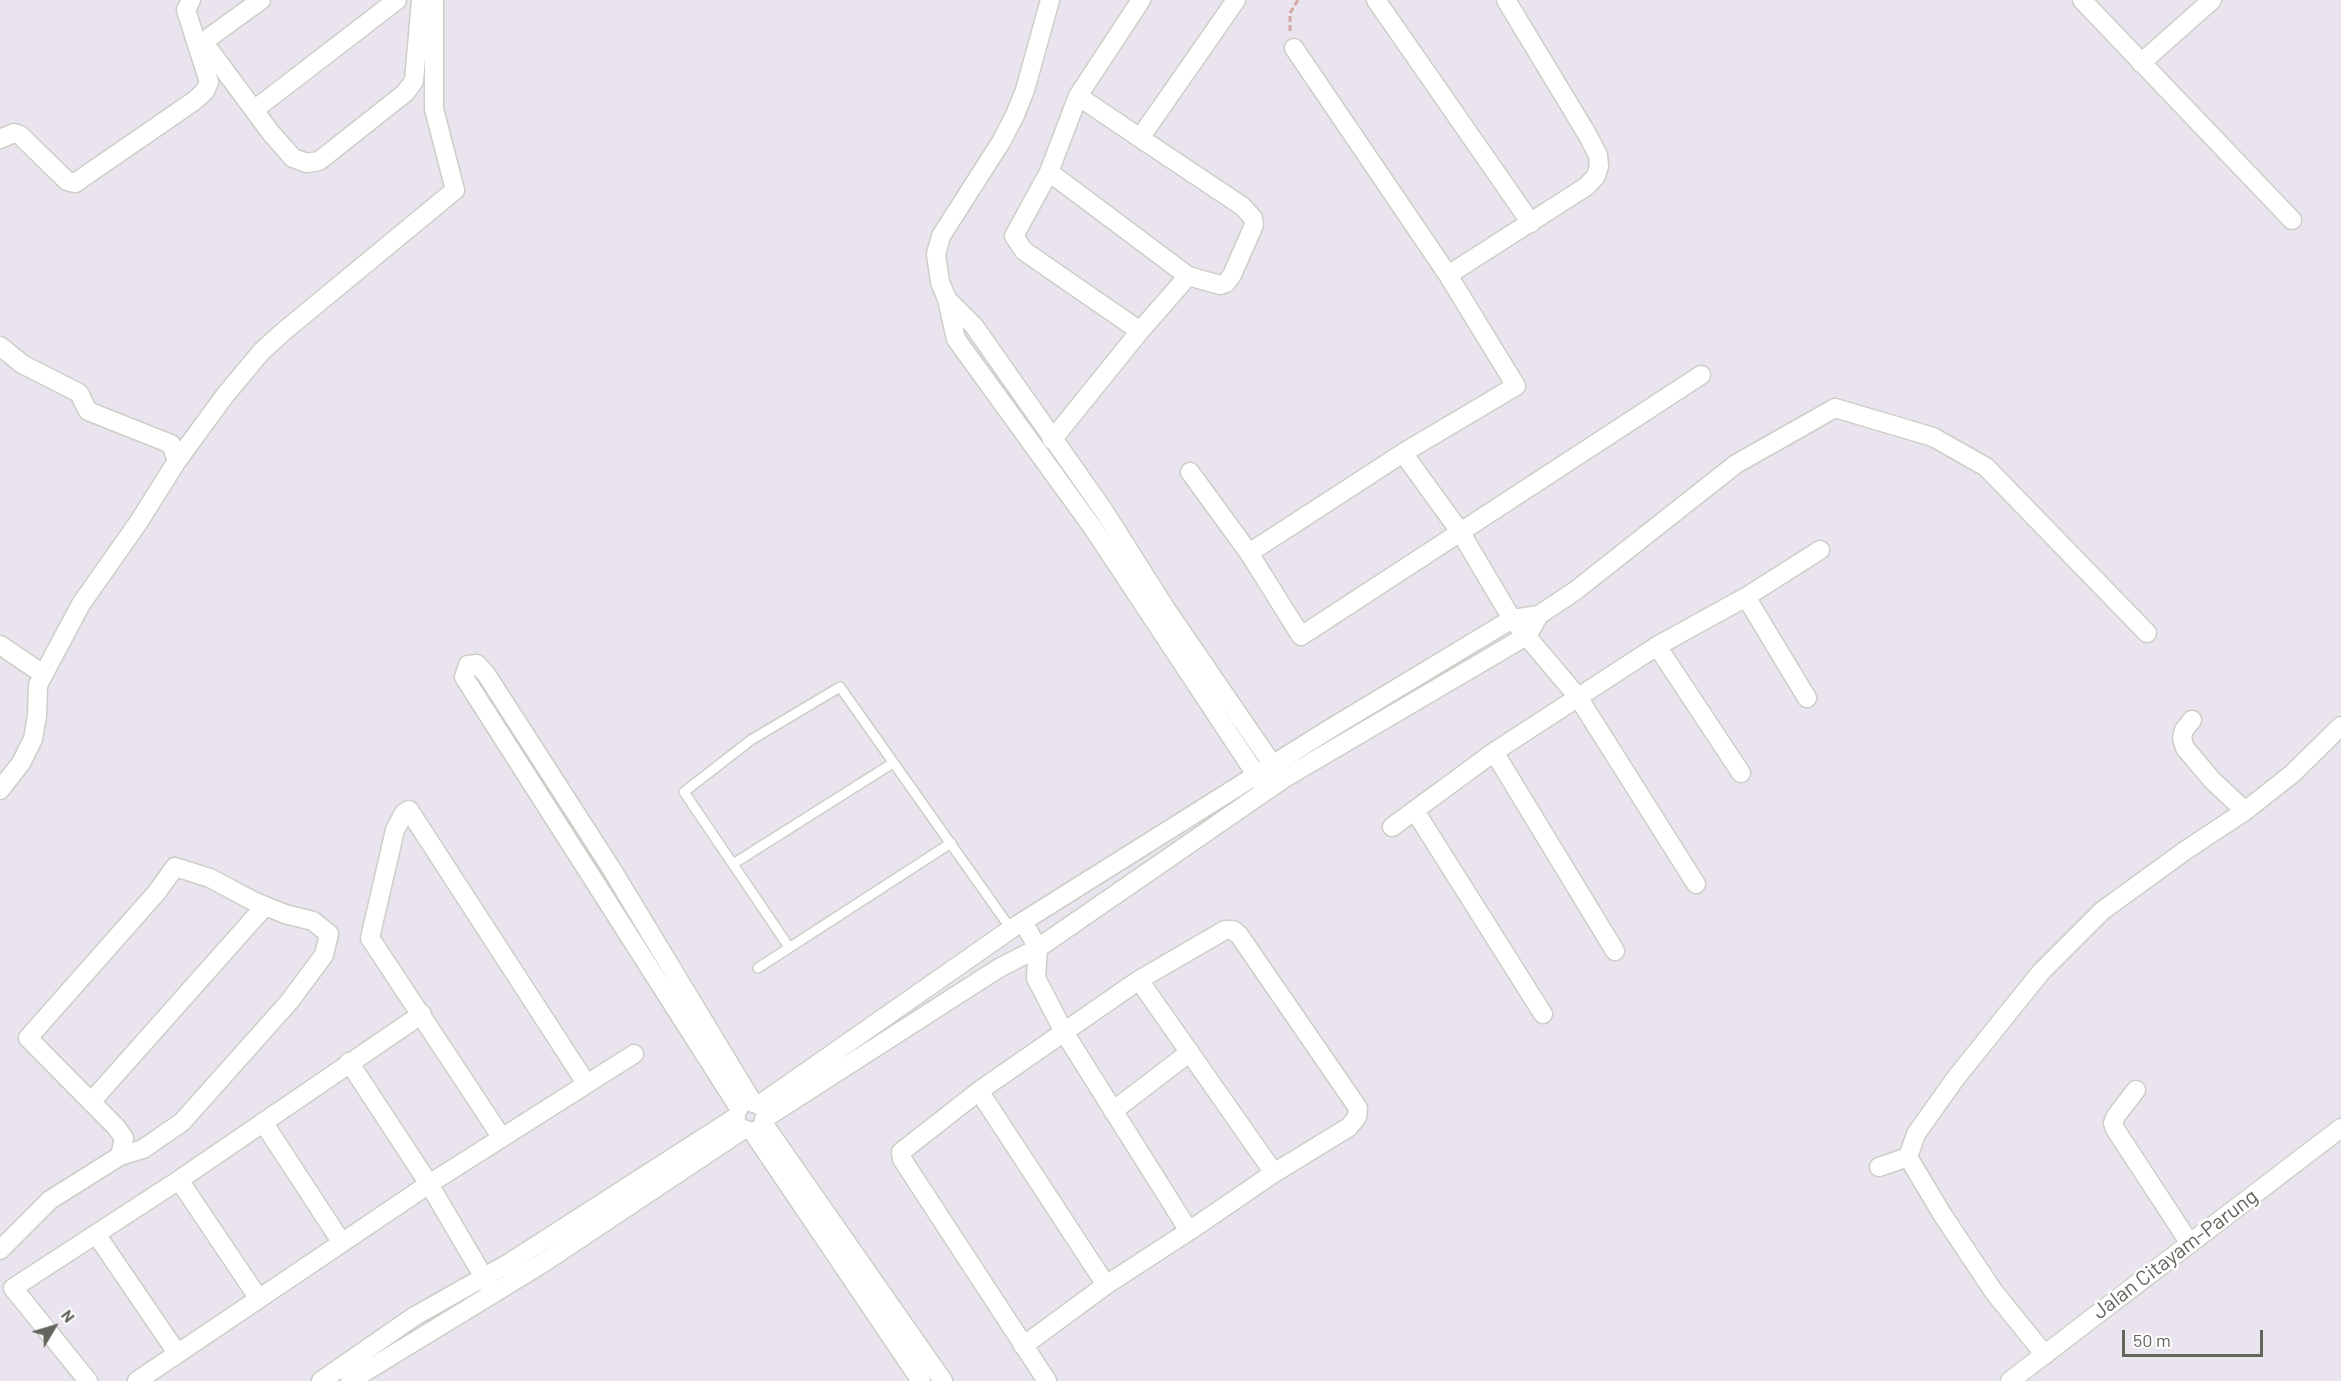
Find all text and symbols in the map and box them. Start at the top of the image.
street label: Jalan Citayam-Parung [2087,1184,2263,1324]
north arrow [24,1297,84,1357]
text: N [58,1306,79,1326]
scale bar [2125,1318,2266,1356]
text: 50 m [2133,1329,2171,1351]

